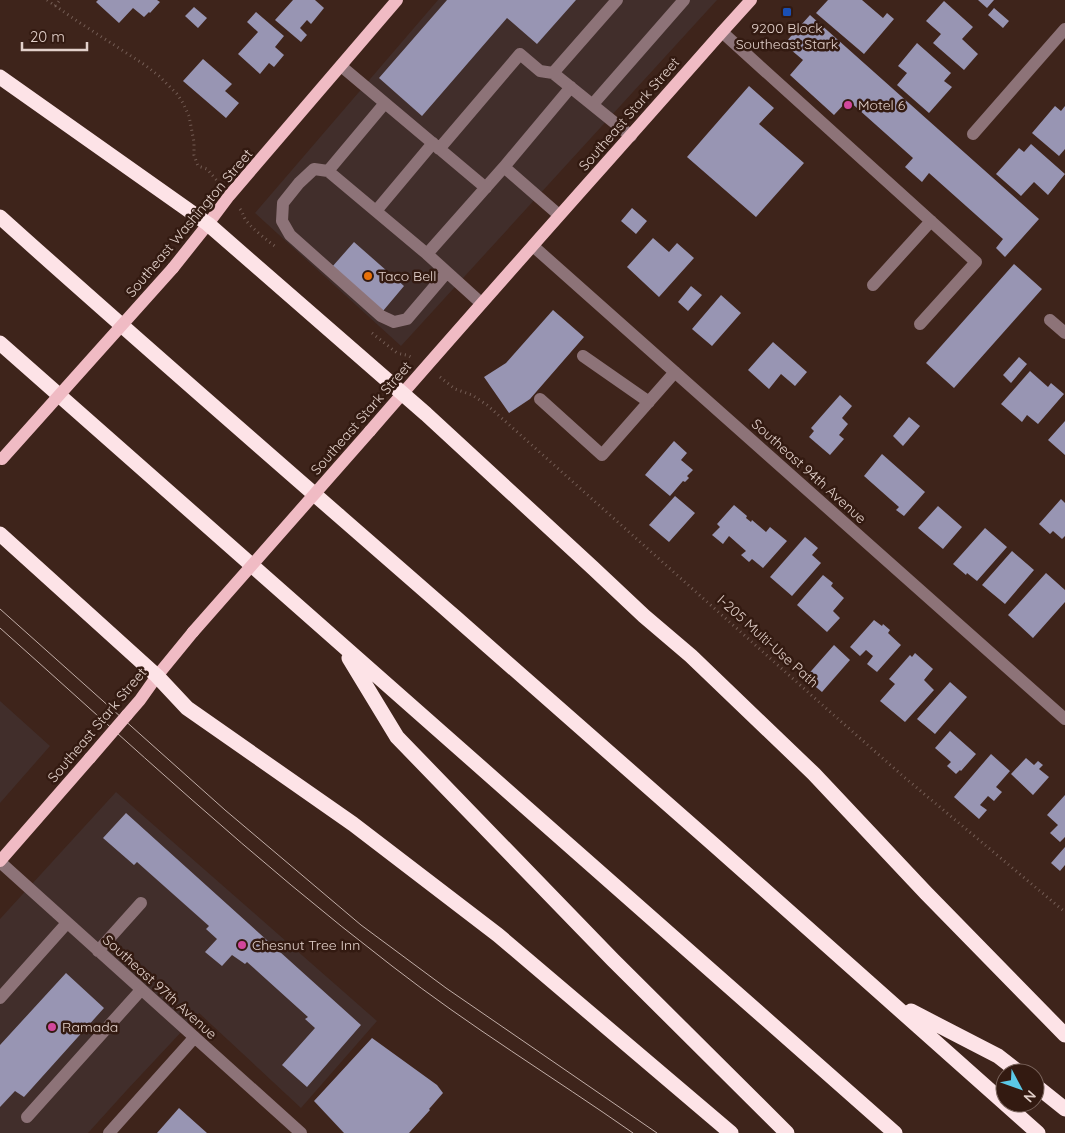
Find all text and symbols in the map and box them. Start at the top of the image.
marker: 9200 Block Southeast Stark [781,6,793,18]
place label: 9200 Block Southeast Stark [736,19,838,53]
scale bar [22,20,88,52]
text: 20 m [30,27,65,46]
street label: Southeast Stark Street [575,53,683,174]
place label: Motel 6 [858,96,906,114]
marker: Motel 6 [842,99,854,111]
street label: Southeast Washington Street [122,145,257,301]
place label: Taco Bell [378,267,437,285]
marker: Taco Bell [362,270,374,282]
street label: Southeast Stark Street [307,357,415,478]
street label: Southeast 94th Avenue [748,415,870,527]
street label: I-205 Multi-Use Path [714,591,822,691]
street label: Southeast Stark Street [44,664,151,786]
street label: Southeast 97th Avenue [99,931,221,1043]
place label: Chesnut Tree Inn [252,936,360,954]
marker: Chesnut Tree Inn [236,939,248,951]
place label: Ramada [62,1018,118,1036]
marker: Ramada [46,1021,58,1033]
north arrow [995,1063,1045,1113]
text: N [1020,1087,1040,1106]

